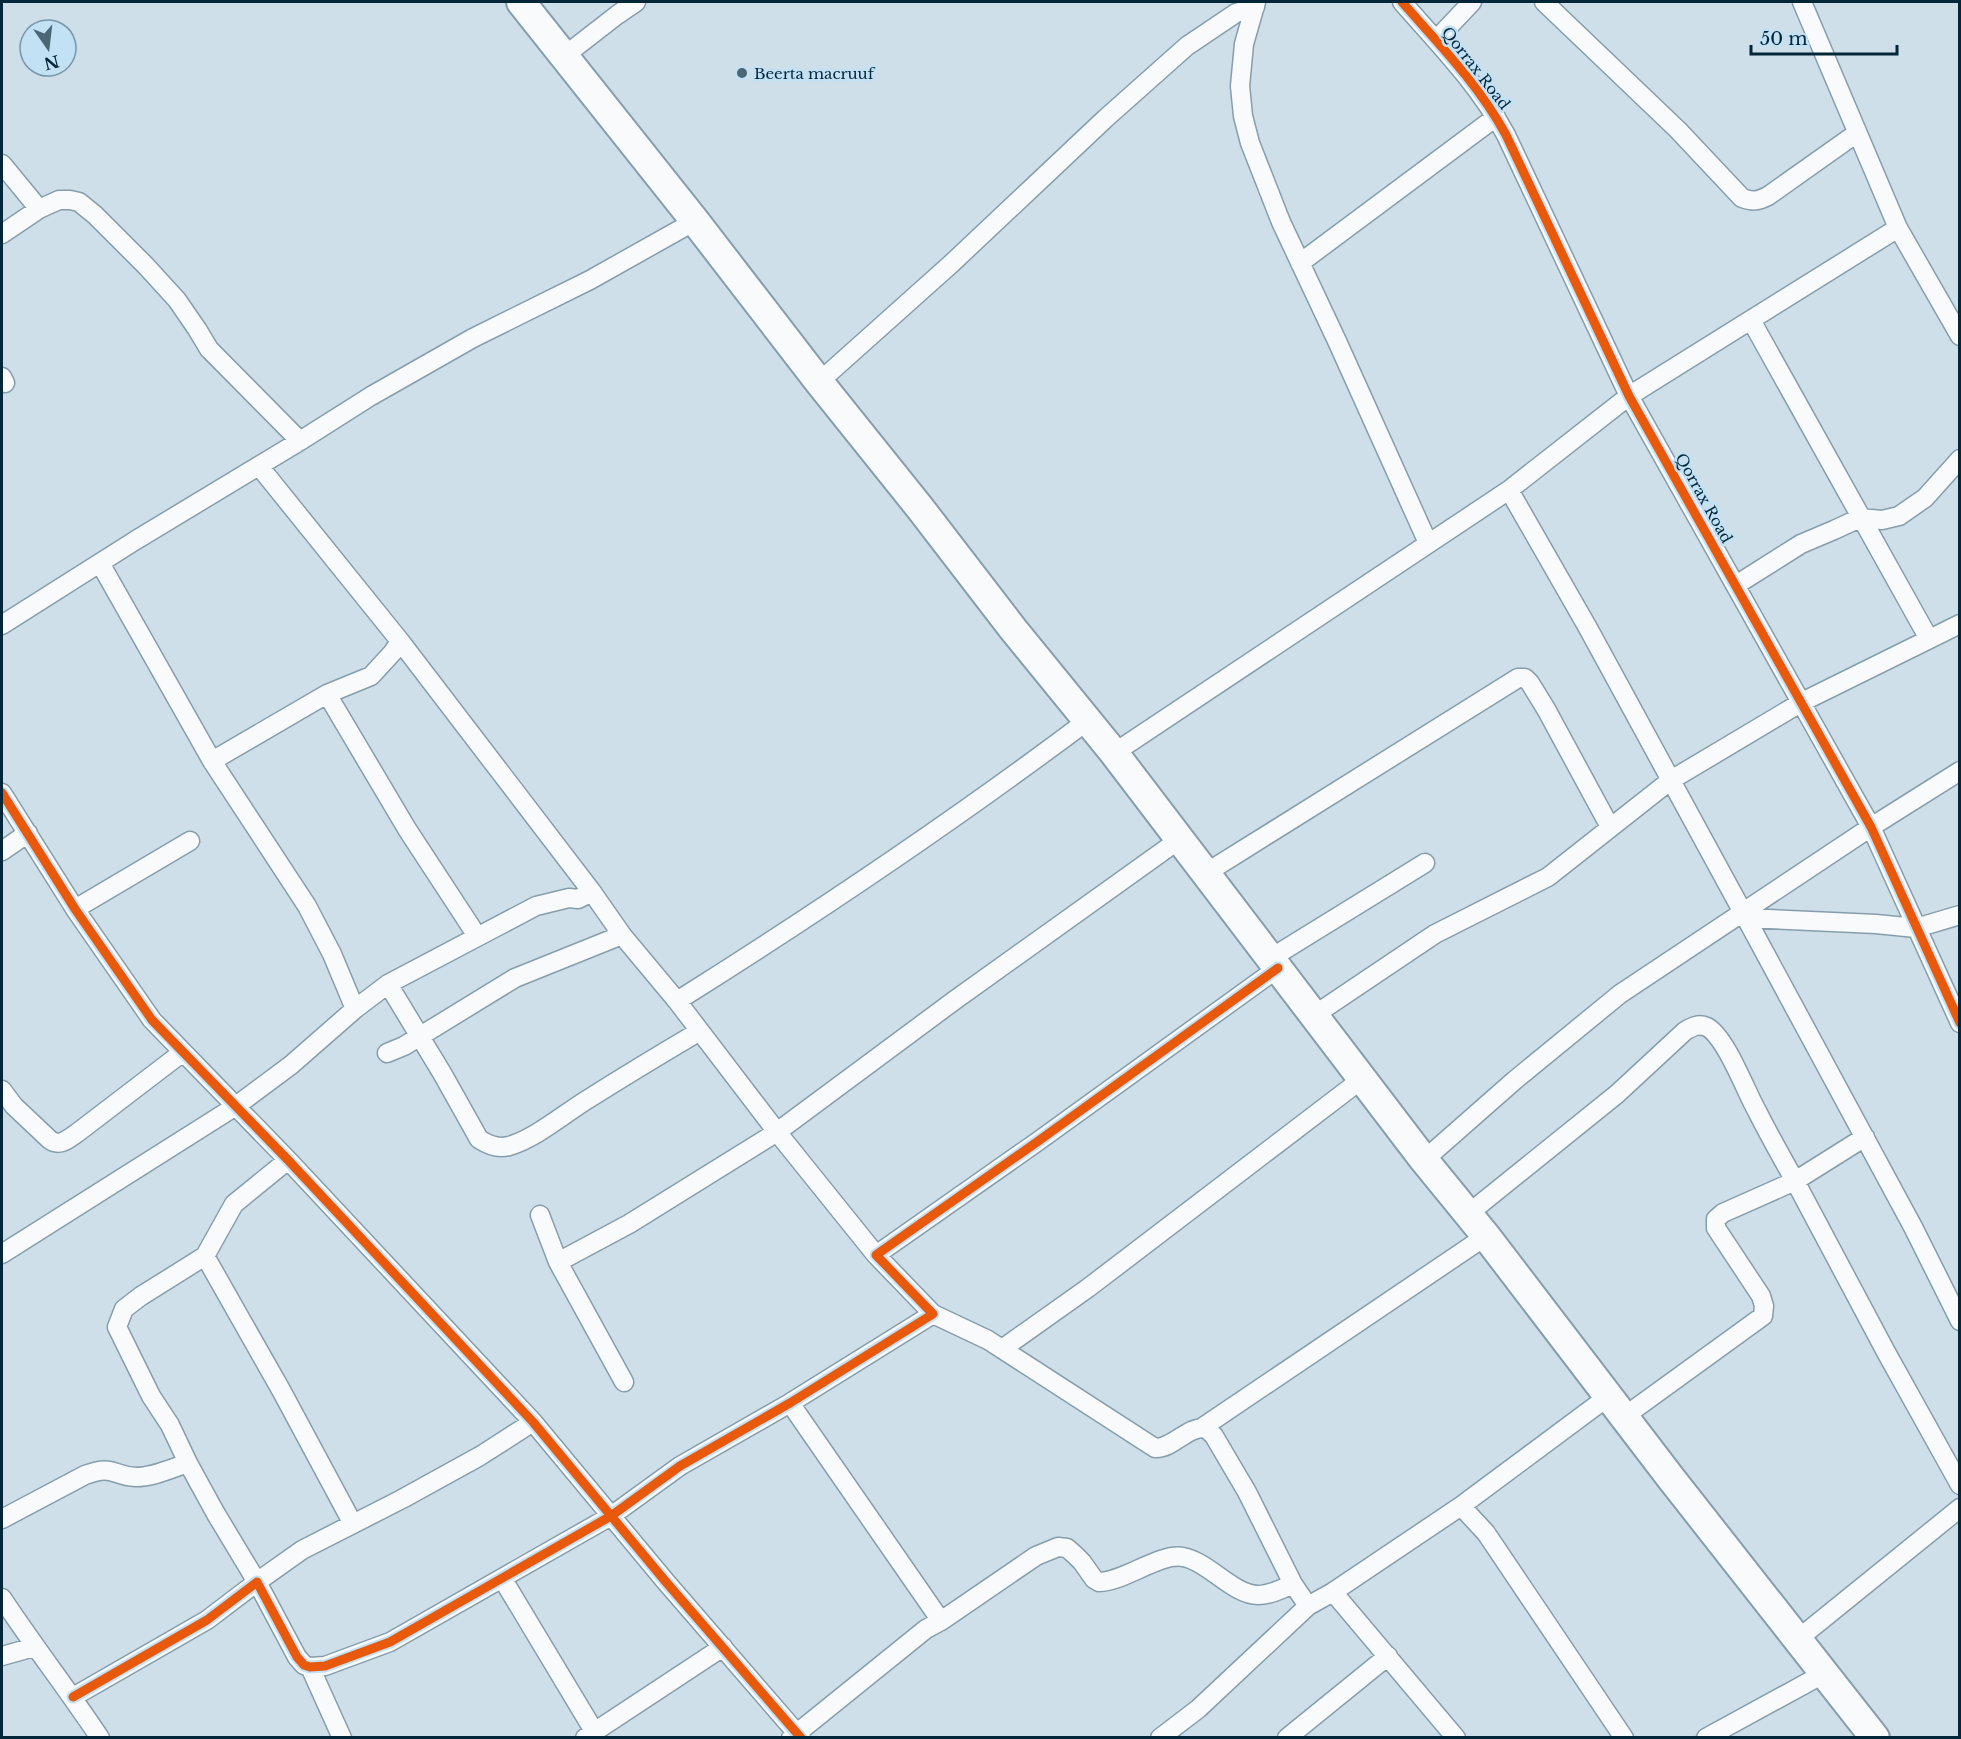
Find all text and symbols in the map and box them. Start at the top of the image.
north arrow [18,18,78,78]
scale bar [1751,18,1896,56]
street label: Qorrax Road [1438,23,1514,113]
text: 50 m [1760,28,1808,50]
text: N [42,51,61,74]
place label: Beerta macruuf [754,64,876,83]
marker: Beerta macruuf [735,66,749,80]
street label: Qorrax Road [1671,450,1737,546]

